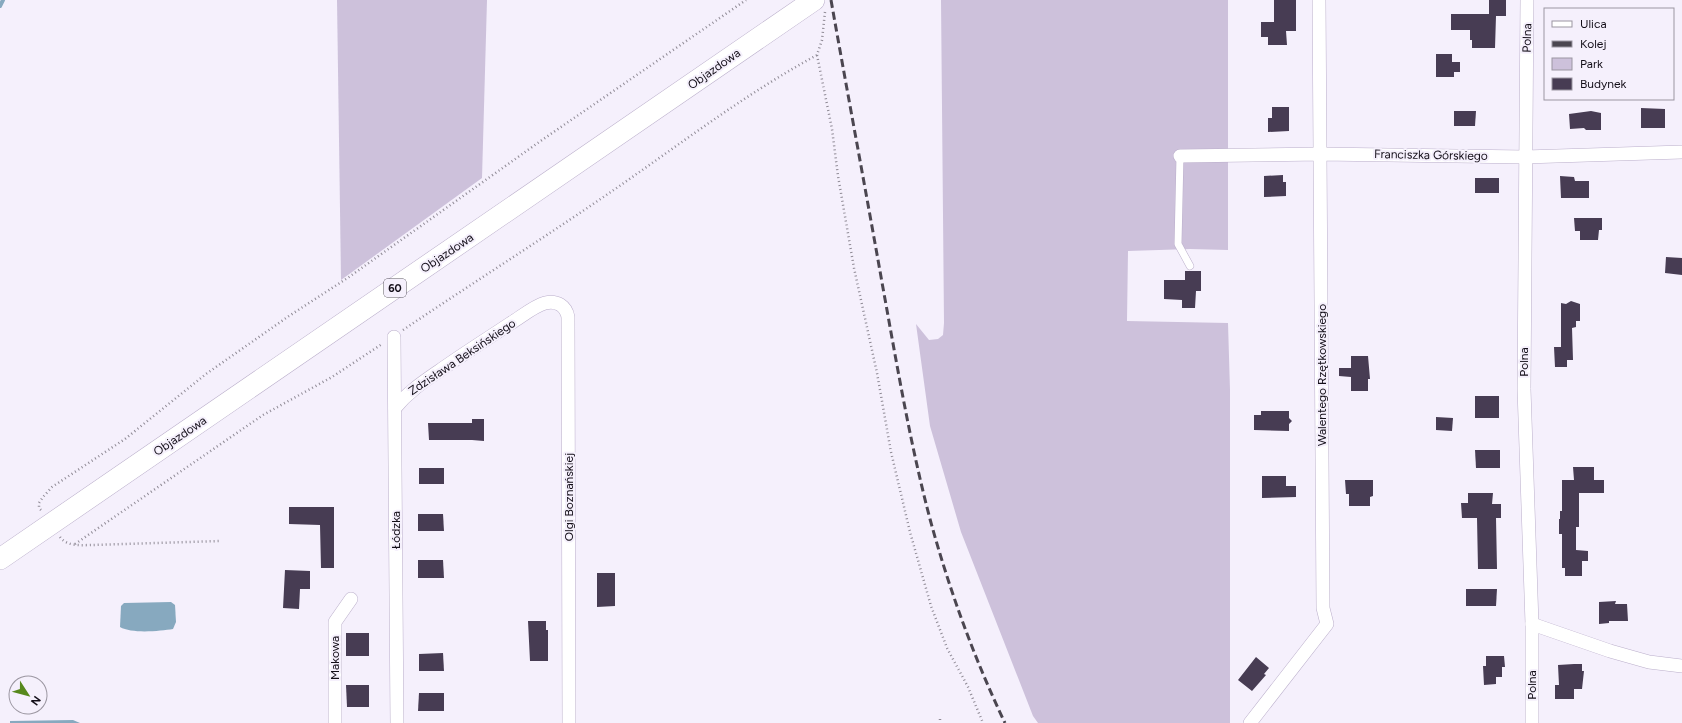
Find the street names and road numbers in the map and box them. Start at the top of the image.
street label: Polna [1520,23,1534,53]
street label: Objazdowa [685,46,743,92]
street label: Franciszka Górskiego [1374,147,1488,163]
street label: Objazdowa [418,230,476,276]
road number: 60 [384,279,406,297]
street label: Walentego Rzętkowskiego [1315,304,1329,446]
street label: Zdzisława Beksińskiego [406,316,518,398]
street label: Polna [1517,347,1531,377]
street label: Objazdowa [151,413,209,459]
street label: Olgi Boznańskiej [562,453,576,541]
street label: Łódzka [389,511,403,549]
street label: Makowa [328,636,342,680]
street label: Polna [1525,670,1539,700]

